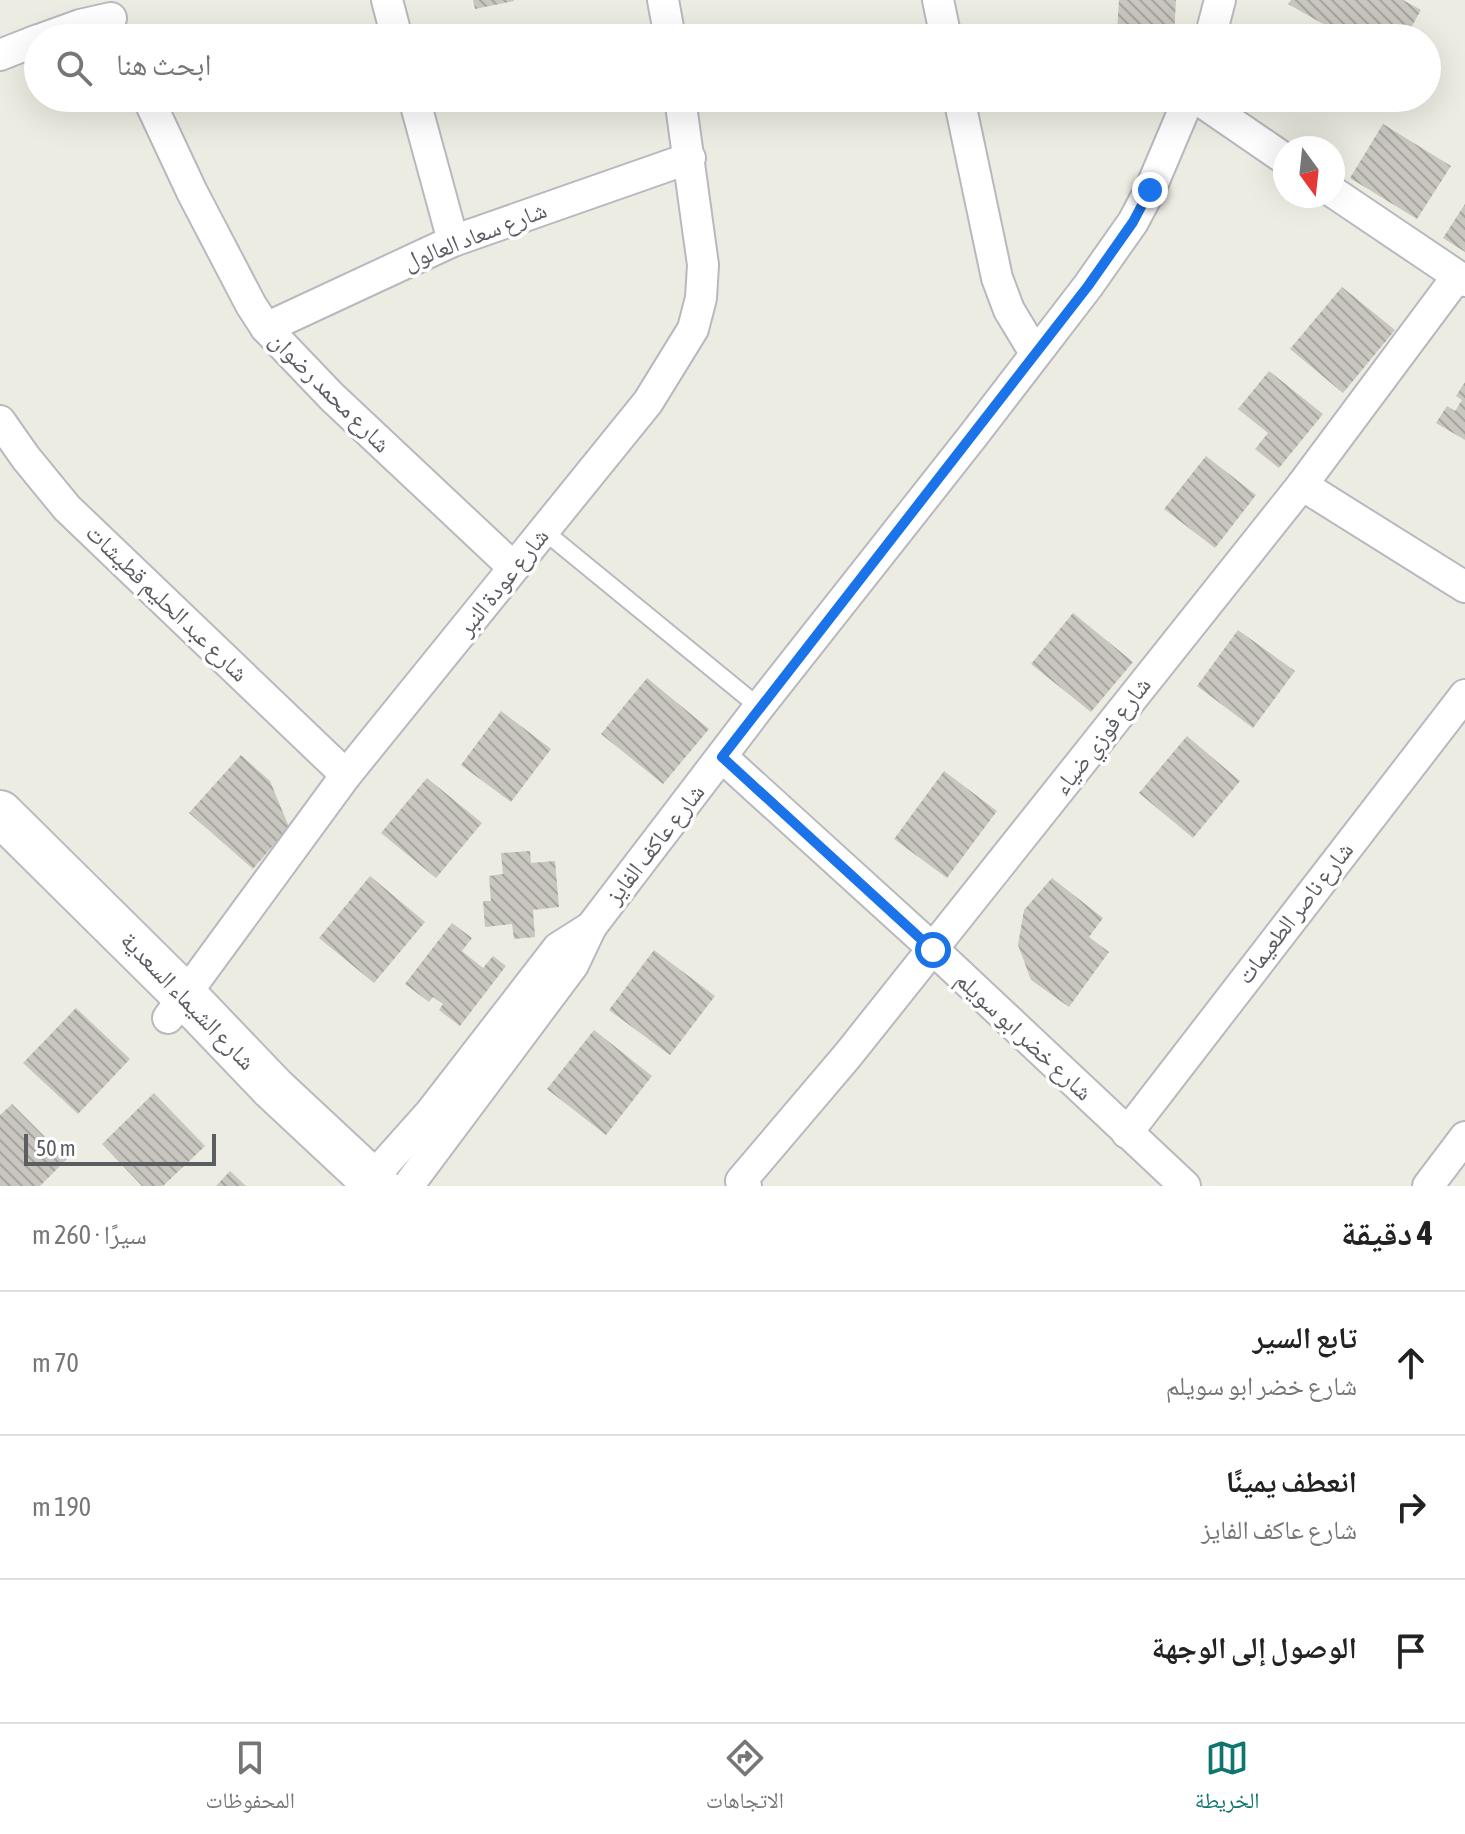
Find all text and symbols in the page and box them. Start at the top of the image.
search box [24,24,1441,112]
icon: search [52,46,96,90]
text: ابحث هنا [116,47,212,81]
north arrow [1273,136,1345,208]
route end [1132,172,1168,208]
street label: شارع سعاد العالول [399,196,551,277]
street label: شارع محمد رضوان [263,326,396,459]
street label: شارع عبد الحليم قطيشات [79,518,254,689]
street label: شارع عودة النبر [451,523,555,643]
street label: شارع فوزي ضياء [1047,672,1161,804]
street label: شارع عاكف الفايز [599,779,711,911]
street label: شارع ناصر الطعيمات [1231,836,1360,990]
street label: شارع الشيماء السعدية [114,926,261,1077]
route start [915,932,951,968]
street label: شارع خضر ابو سويلم [949,966,1098,1108]
scale bar [24,1130,216,1166]
text: 50 m [36,1135,76,1161]
text: 4 دقيقة [1341,1213,1433,1252]
text: سيرًا · 260 m [32,1220,147,1250]
text: تابع السير [1253,1320,1357,1354]
icon: ahead [1389,1341,1433,1385]
text: 70 m [32,1348,79,1378]
text: شارع خضر ابو سويلم [1166,1371,1357,1401]
text: انعطف يمينًا [1226,1464,1357,1498]
icon: right [1389,1485,1433,1529]
text: 190 m [32,1492,91,1522]
text: شارع عاكف الفايز [1201,1515,1357,1545]
icon: arrive [1389,1629,1433,1673]
text: الوصول إلى الوجهة [1152,1630,1357,1664]
tab: المحفوظات [205,1736,295,1822]
tab: الاتجاهات [706,1736,784,1822]
tab: الخريطة [1195,1736,1260,1822]

